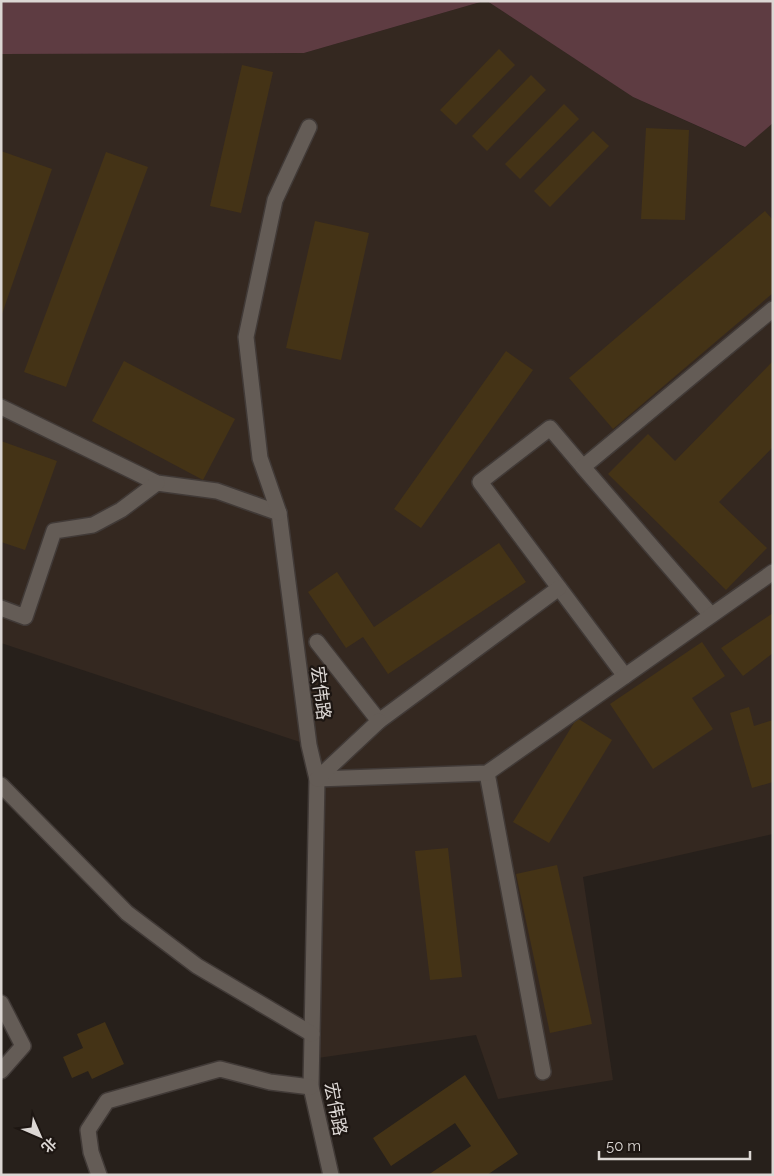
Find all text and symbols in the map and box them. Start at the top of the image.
street label: 宏伟路 [307,665,335,721]
street label: 宏伟路 [321,1080,351,1138]
north arrow [15,1111,65,1161]
scale bar [599,1128,750,1160]
text: 北 [39,1135,60,1156]
text: 50 m [606,1137,641,1155]

